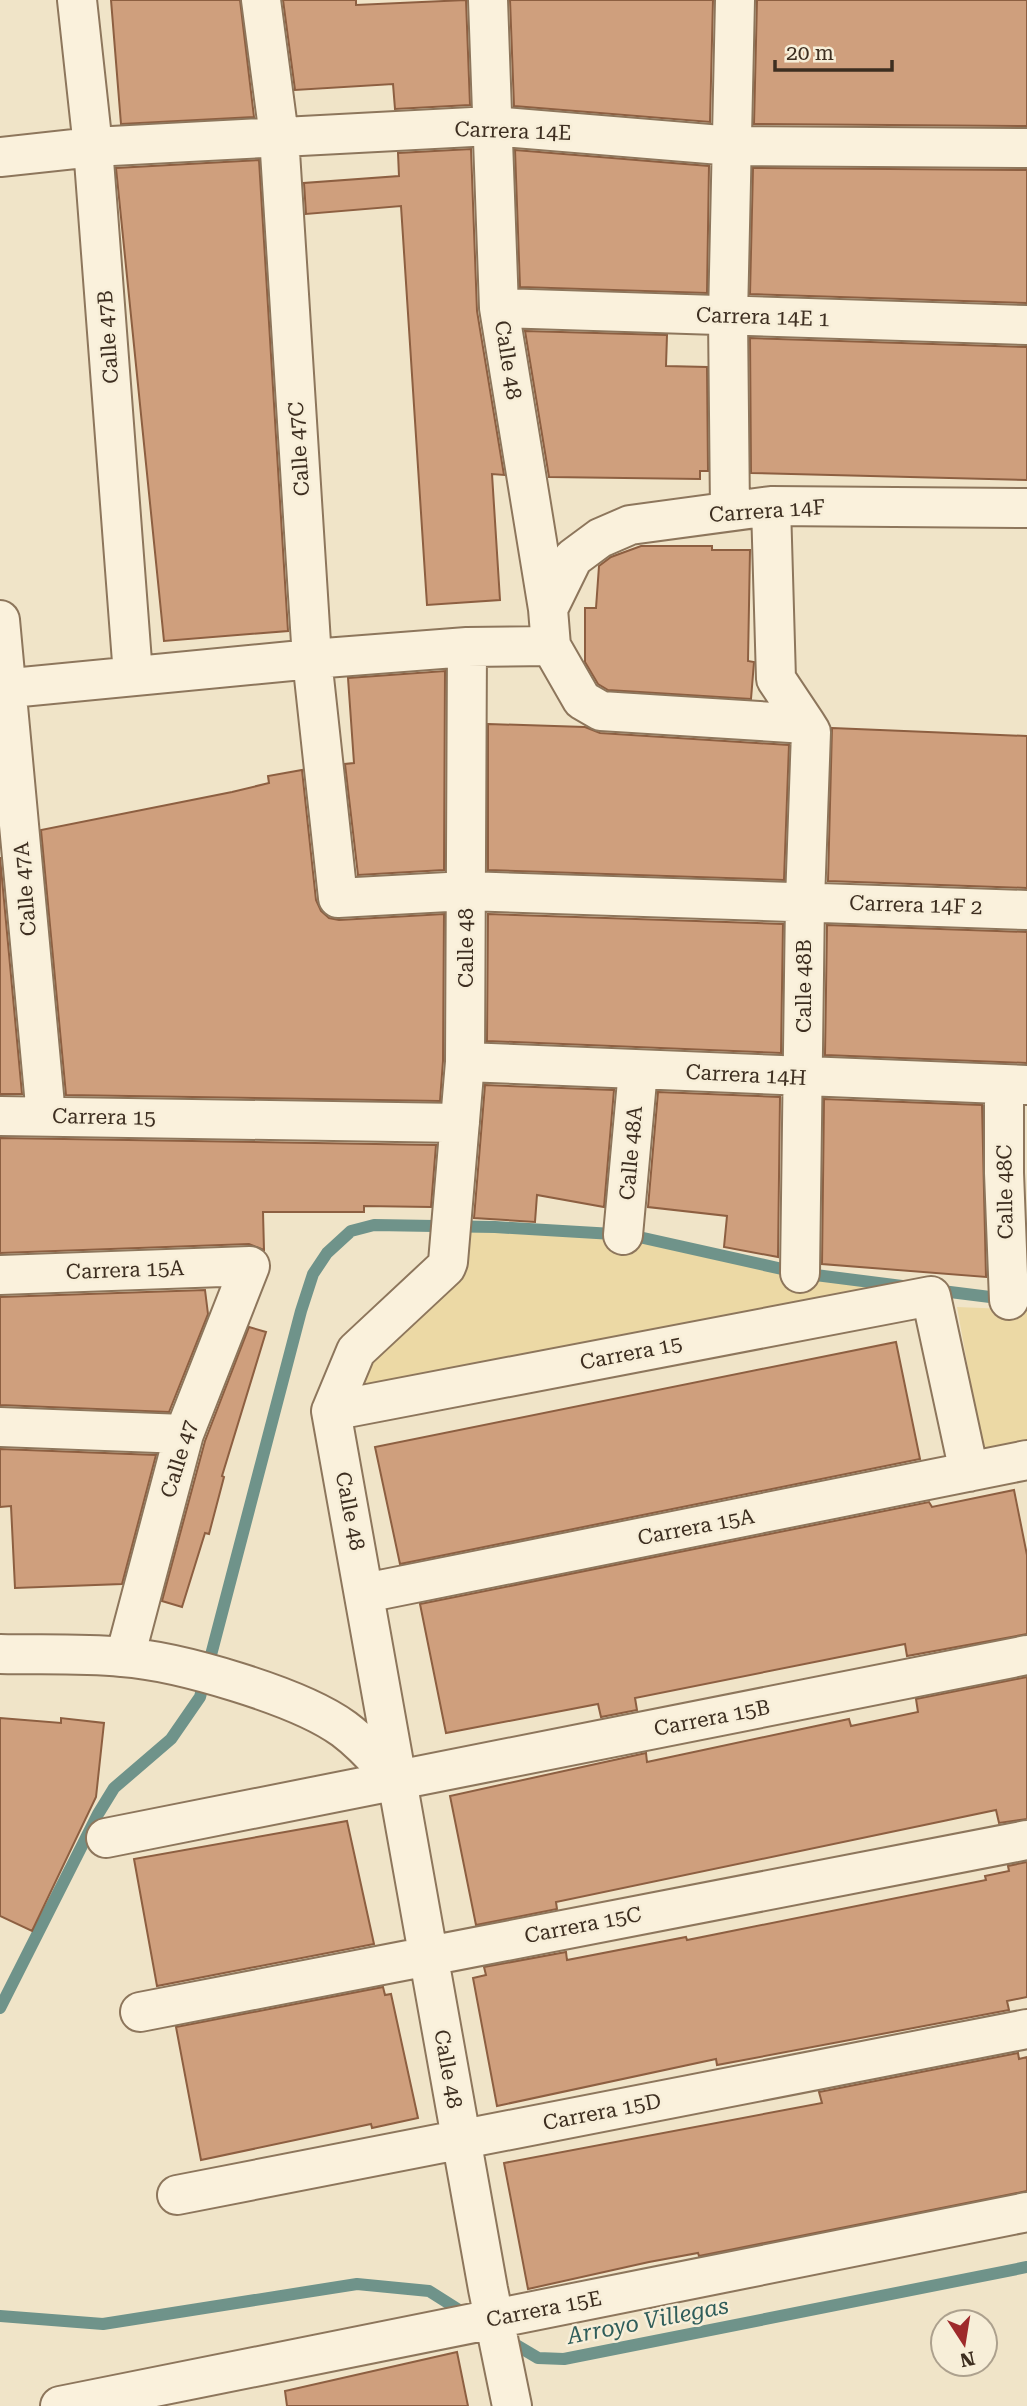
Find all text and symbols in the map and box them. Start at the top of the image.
scale bar [775,28,892,72]
text: 20 m [786,41,834,65]
street label: Carrera 14E [454,117,572,145]
street label: Calle 47B [93,289,123,385]
street label: Carrera 14E 1 [696,303,830,331]
street label: Calle 48 [490,319,526,401]
street label: Calle 47C [284,401,314,497]
street label: Carrera 14F [708,495,826,527]
street label: Calle 47A [9,841,41,937]
street label: Carrera 14F 2 [849,891,983,919]
street label: Calle 48 [454,908,478,988]
street label: Calle 48B [792,939,816,1033]
street label: Carrera 14H [685,1060,807,1090]
street label: Carrera 15 [52,1104,156,1130]
street label: Calle 48A [615,1105,647,1201]
street label: Calle 48C [992,1144,1018,1240]
street label: Carrera 15A [65,1256,185,1284]
street label: Carrera 15 [578,1331,684,1375]
street label: Calle 47 [156,1417,202,1501]
street label: Calle 48 [331,1470,369,1552]
street label: Carrera 15A [636,1504,757,1550]
street label: Carrera 15B [652,1695,772,1741]
street label: Carrera 15C [522,1902,644,1948]
street label: Calle 48 [429,2028,467,2110]
street label: Carrera 15D [541,2089,663,2135]
street label: Carrera 15E [484,2286,604,2332]
water label: Arroyo Villegas [563,2292,731,2350]
north arrow [929,2308,999,2378]
text: N [958,2346,977,2372]

